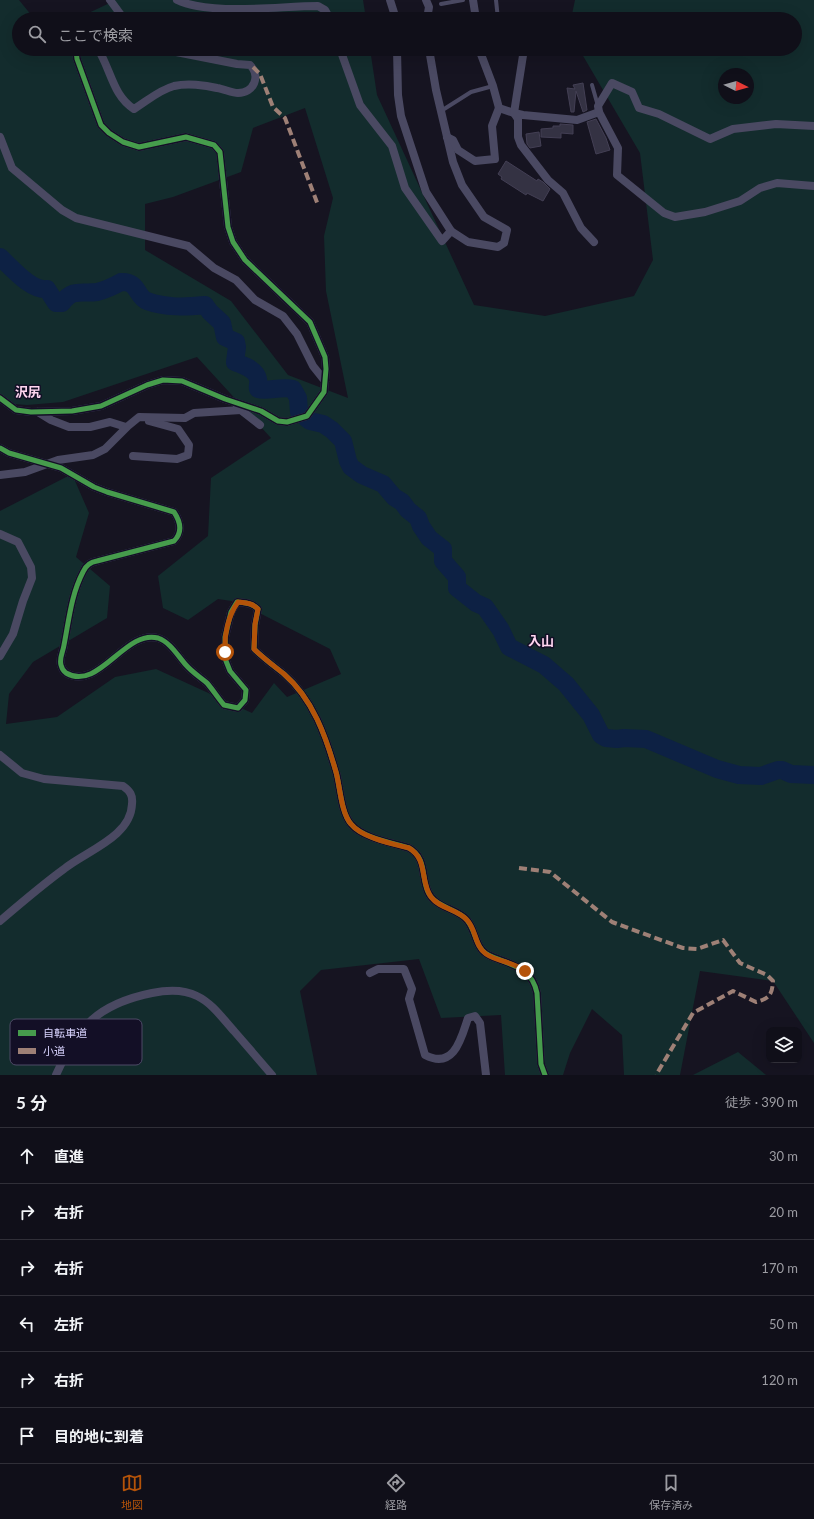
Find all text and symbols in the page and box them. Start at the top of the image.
search box [12,12,802,56]
icon: search [26,23,48,45]
text: ここで検索 [58,26,133,44]
north arrow [718,68,754,104]
district label: 沢尻 [15,384,41,400]
district label: 入山 [528,633,554,649]
route start [216,643,234,661]
route end [516,962,534,980]
legend [10,1019,142,1065]
text: 自転車道 [43,1026,87,1039]
map controls [766,1027,802,1063]
button: layers [766,1027,802,1063]
text: 小道 [43,1044,65,1057]
text: 5 分 [16,1092,47,1113]
text: 徒歩 · 390 m [725,1094,798,1110]
icon: ahead [16,1145,38,1167]
text: 直進 [54,1147,84,1165]
text: 30 m [769,1148,798,1164]
icon: right [16,1201,38,1223]
text: 右折 [54,1203,84,1221]
text: 20 m [769,1204,798,1220]
icon: right [16,1257,38,1279]
text: 右折 [54,1259,84,1277]
text: 170 m [761,1260,798,1276]
icon: left [16,1313,38,1335]
text: 左折 [54,1315,84,1333]
text: 50 m [769,1316,798,1332]
icon: right [16,1369,38,1391]
text: 右折 [54,1371,84,1389]
text: 120 m [761,1372,798,1388]
icon: arrive [16,1425,38,1447]
text: 目的地に到着 [54,1427,144,1445]
tab: 地図 [121,1472,143,1512]
tab: 経路 [385,1472,407,1512]
tab: 保存済み [649,1472,693,1512]

